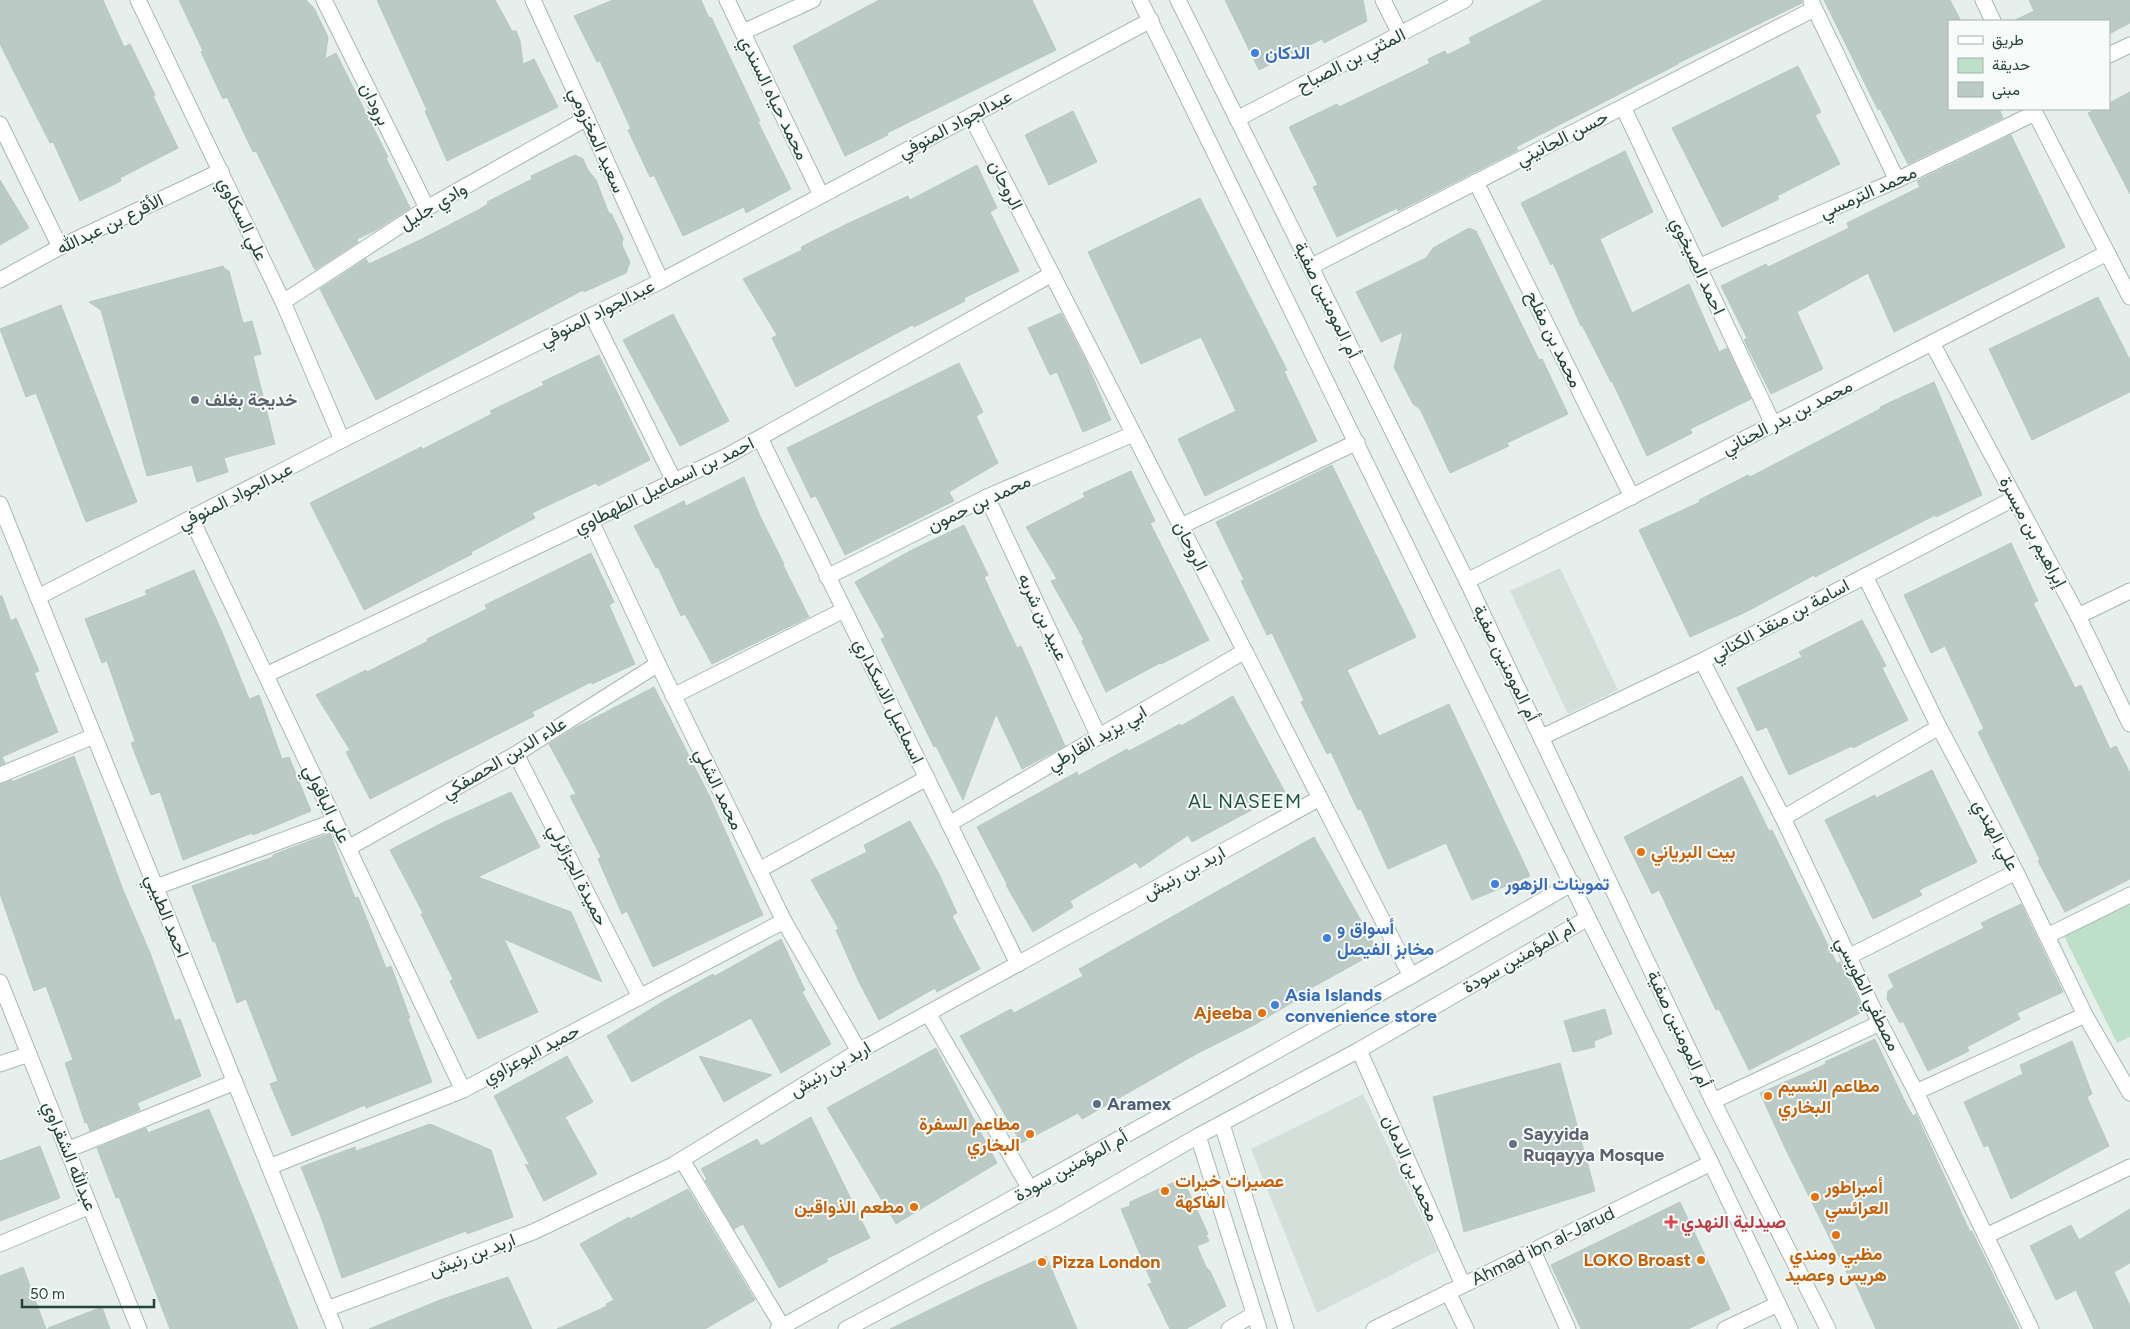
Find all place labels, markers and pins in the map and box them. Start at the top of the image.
place label: الدكان [1265,42,1310,64]
marker: الدكان [1249,47,1261,59]
place label: خديجة بغلف [205,389,297,411]
marker: خديجة بغلف [189,394,201,406]
place label: بيت البرياني [1651,841,1736,867]
marker: بيت البرياني [1635,846,1647,858]
place label: تموينات الزهور [1504,873,1610,895]
marker: تموينات الزهور [1489,878,1501,890]
place label: أسواق و مخابز الفيصل [1337,917,1434,960]
marker: أسواق و مخابز الفيصل [1321,932,1333,944]
place label: Asia Islands convenience store [1285,984,1437,1027]
marker: Asia Islands convenience store [1269,999,1281,1011]
place label: Ajeeba [1194,1002,1252,1024]
marker: Ajeeba [1256,1007,1268,1019]
place label: مطاعم النسيم البخاري [1778,1075,1880,1122]
marker: مطاعم النسيم البخاري [1762,1090,1774,1102]
place label: Aramex [1107,1093,1172,1115]
marker: Aramex [1091,1098,1103,1110]
place label: مطاعم السفرة البخاري [919,1113,1020,1160]
place label: Sayyida Ruqayya Mosque [1523,1123,1664,1166]
marker: مطاعم السفرة البخاري [1024,1128,1036,1140]
marker: Sayyida Ruqayya Mosque [1507,1138,1519,1150]
place label: عصيرات خيرات الفاكهة [1175,1170,1284,1213]
place label: أمبراطور العرائسي [1824,1176,1889,1223]
marker: عصيرات خيرات الفاكهة [1159,1185,1171,1197]
marker: أمبراطور العرائسي [1809,1191,1821,1203]
place label: مطعم الذواقين [794,1196,904,1219]
marker: مطعم الذواقين [908,1201,920,1213]
place label: صيدلية النهدي [1681,1211,1786,1237]
marker: صيدلية النهدي [1665,1216,1677,1228]
marker: مظبي ومندي هريس وعصيد [1830,1229,1842,1241]
place label: مظبي ومندي هريس وعصيد [1785,1243,1887,1286]
place label: LOKO Broast [1583,1249,1691,1271]
place label: Pizza London [1052,1251,1160,1273]
marker: LOKO Broast [1695,1254,1707,1266]
marker: Pizza London [1036,1256,1048,1268]

